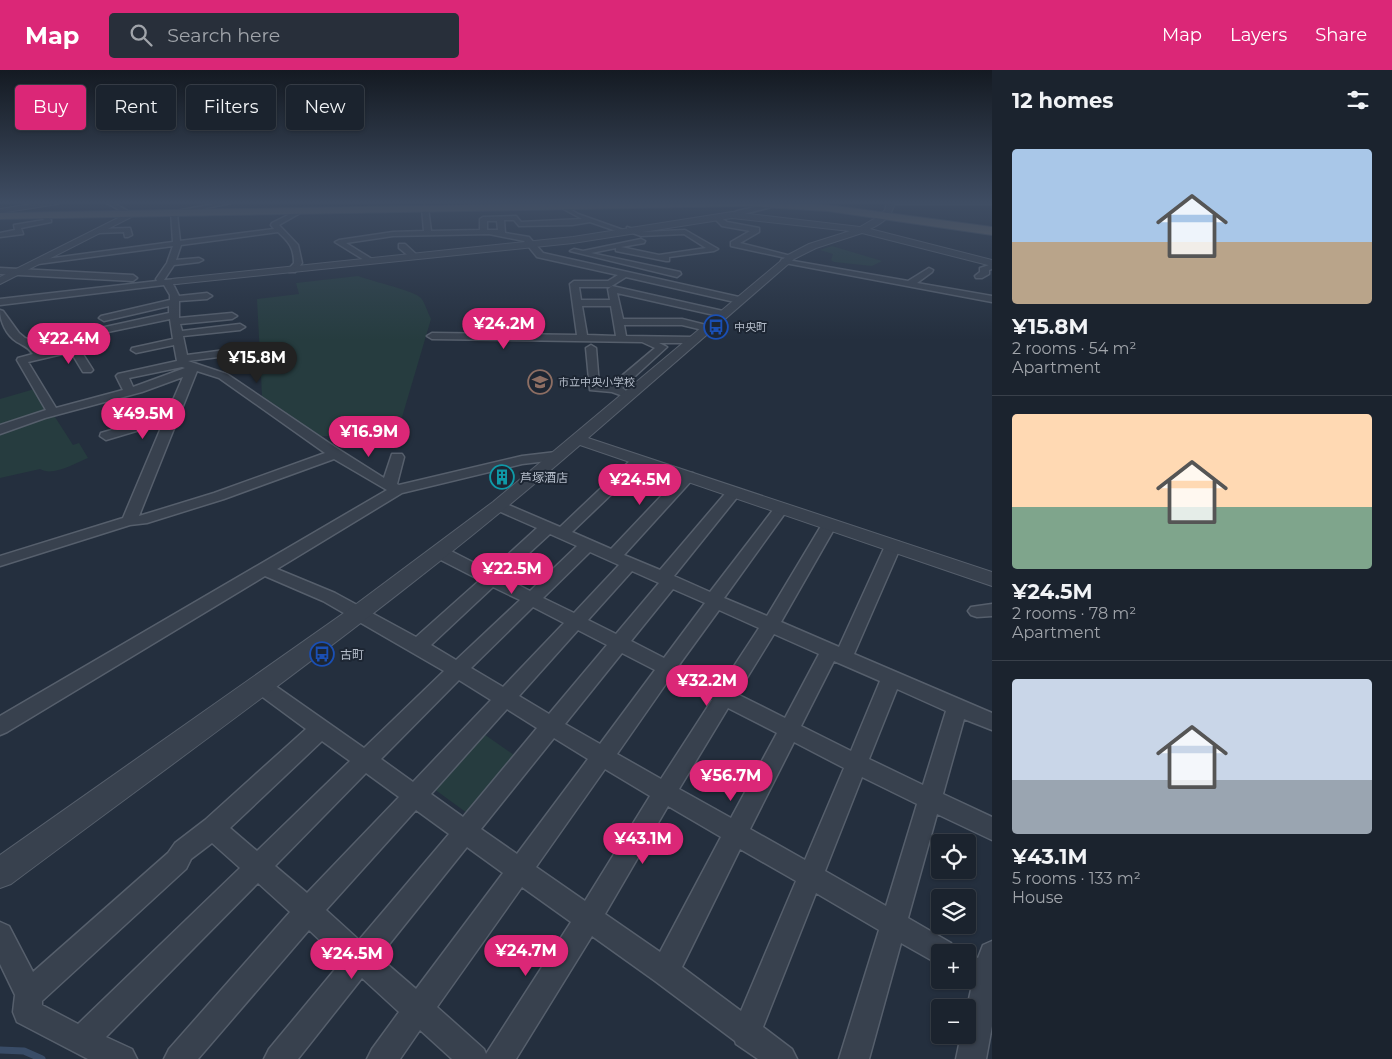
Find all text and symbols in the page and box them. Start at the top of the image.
search box [109,13,459,58]
text: Map [25,21,79,50]
icon: search [127,21,155,49]
text: Search here [167,24,280,47]
text: Map [1162,24,1202,46]
text: Layers [1230,24,1287,46]
text: Share [1315,24,1367,46]
chip: Buy [15,85,86,130]
chip: Rent [96,85,176,130]
chip: Filters [186,85,276,130]
chip: New [286,85,364,130]
icon: filters [1344,86,1372,114]
text: 12 homes [1012,88,1113,113]
icon: home [1147,181,1237,271]
pin: ¥24.2M [463,308,545,350]
text: ¥24.2M [473,314,535,333]
bus stop icon: 中央町 [703,314,729,340]
text: ¥15.8M [1012,314,1088,339]
place label: 中央町 [734,320,767,334]
pin: ¥22.4M [28,322,110,365]
text: ¥22.4M [38,329,100,348]
text: 2 rooms · 54 m² [1012,339,1136,358]
pin: ¥15.8M [216,342,298,384]
text: ¥15.8M [228,348,286,367]
text: Apartment [1012,358,1101,377]
school or university icon: 市立中央小学校 [527,369,553,395]
place label: 市立中央小学校 [558,375,635,389]
pin: ¥49.5M [102,398,184,440]
text: ¥49.5M [112,404,174,423]
pin: ¥16.9M [328,416,410,458]
text: ¥16.9M [340,422,398,441]
icon: home [1147,447,1237,537]
building icon: 芦塚酒店 [489,464,515,490]
pin: ¥24.5M [599,464,681,506]
place label: 芦塚酒店 [520,470,568,485]
text: ¥24.5M [609,470,671,489]
pin: ¥22.5M [471,552,553,595]
text: ¥22.5M [482,559,542,578]
text: ¥24.5M [1012,579,1093,604]
text: 2 rooms · 78 m² [1012,604,1136,623]
text: Apartment [1012,623,1101,642]
bus stop icon: 古町 [309,641,335,667]
place label: 古町 [340,647,364,662]
pin: ¥32.2M [666,664,748,707]
text: ¥32.2M [677,671,737,690]
icon: home [1147,712,1237,802]
pin: ¥56.7M [690,760,772,802]
text: ¥56.7M [701,766,761,785]
pin: ¥43.1M [602,822,684,865]
text: ¥43.1M [614,829,672,848]
map controls [931,834,976,1044]
button: locate [931,834,976,879]
text: ¥43.1M [1012,844,1087,869]
text: 5 rooms · 133 m² [1012,869,1141,888]
text: House [1012,888,1063,907]
button: layers [931,889,976,934]
pin: ¥24.7M [485,934,567,977]
pin: ¥24.5M [311,938,393,980]
text: ¥24.7M [495,941,557,960]
text: ¥24.5M [321,944,383,963]
button: + [931,944,976,989]
button: − [931,999,976,1044]

